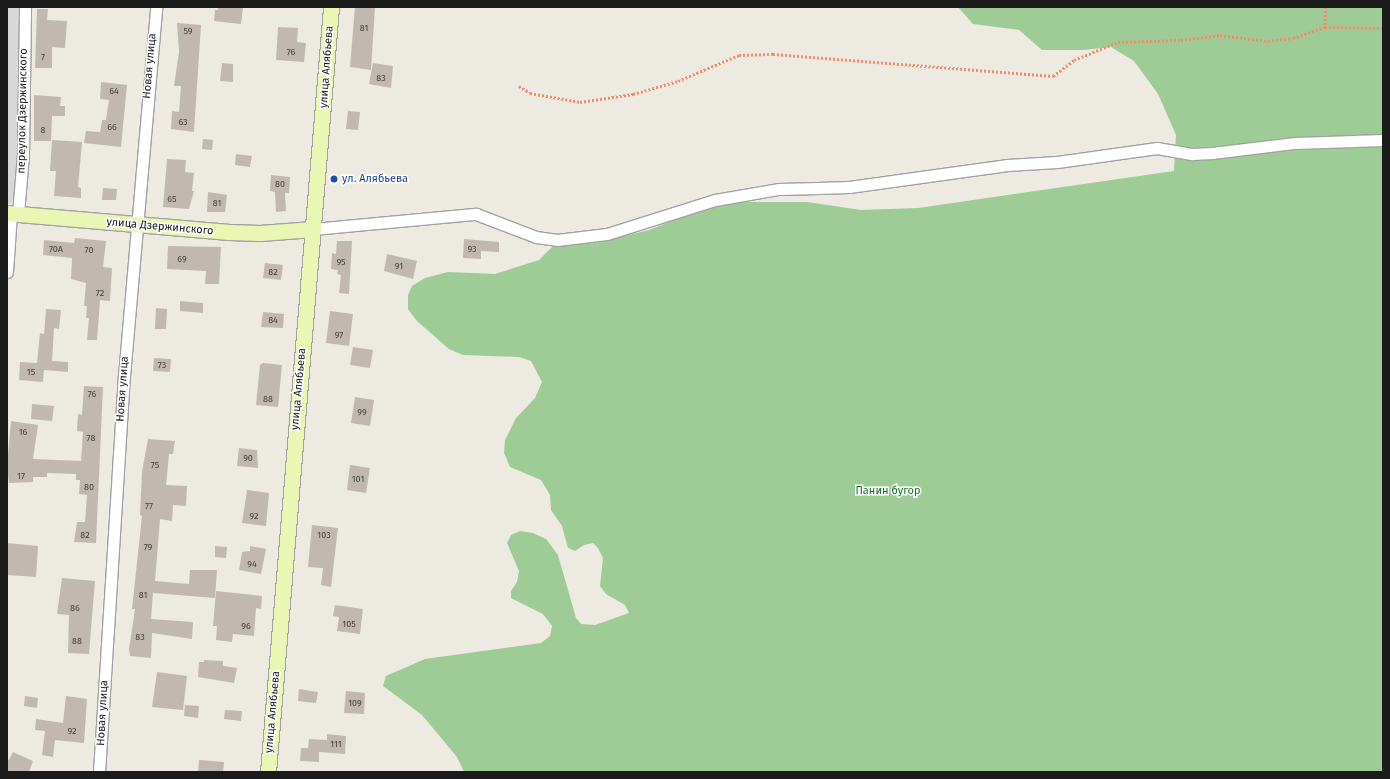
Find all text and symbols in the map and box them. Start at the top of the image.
house number: 81 [360,23,368,33]
street label: улица Алябьева [318,25,336,109]
house number: 59 [183,26,193,36]
street label: Новая улица [141,33,159,99]
house number: 76 [287,47,295,57]
street label: переулок Дзержинского [15,48,31,174]
house number: 7 [41,52,45,62]
house number: 83 [376,73,386,83]
house number: 64 [109,86,119,96]
house number: 63 [178,117,188,127]
house number: 66 [107,122,117,132]
house number: 8 [41,125,45,135]
place label: ул. Алябьева [342,172,408,186]
marker: ул. Алябьева [329,174,339,184]
house number: 80 [275,179,285,189]
house number: 65 [167,194,177,204]
house number: 81 [213,198,221,208]
street label: улица Дзержинского [106,216,214,238]
house number: 70А [49,244,63,254]
house number: 93 [467,244,477,254]
house number: 70 [85,245,93,255]
house number: 69 [177,254,187,264]
house number: 95 [336,257,346,267]
house number: 91 [395,261,403,271]
house number: 82 [268,267,278,277]
house number: 72 [96,288,104,298]
house number: 84 [268,315,278,325]
house number: 97 [335,330,343,340]
street label: улица Алябьева [289,347,309,431]
street label: Новая улица [114,356,132,422]
house number: 73 [158,360,166,370]
house number: 15 [27,367,35,377]
house number: 76 [88,389,96,399]
house number: 88 [263,394,273,404]
house number: 99 [357,407,367,417]
house number: 16 [19,427,27,437]
house number: 78 [87,433,95,443]
house number: 90 [243,453,253,463]
house number: 75 [151,460,159,470]
house number: 17 [17,471,25,481]
house number: 101 [352,474,364,484]
house number: 80 [84,482,94,492]
park label: Панин бугор [855,484,921,498]
house number: 77 [145,501,153,511]
house number: 92 [250,511,258,521]
house number: 82 [80,530,90,540]
house number: 103 [317,530,331,540]
house number: 79 [144,542,152,552]
house number: 94 [247,559,257,569]
house number: 81 [139,590,147,600]
house number: 86 [70,603,80,613]
house number: 105 [342,619,356,629]
house number: 96 [241,621,251,631]
house number: 83 [135,632,145,642]
house number: 88 [72,636,82,646]
street label: улица Алябьева [263,670,283,754]
street label: Новая улица [95,680,111,746]
house number: 109 [348,698,362,708]
house number: 92 [68,726,76,736]
house number: 111 [330,739,342,749]

